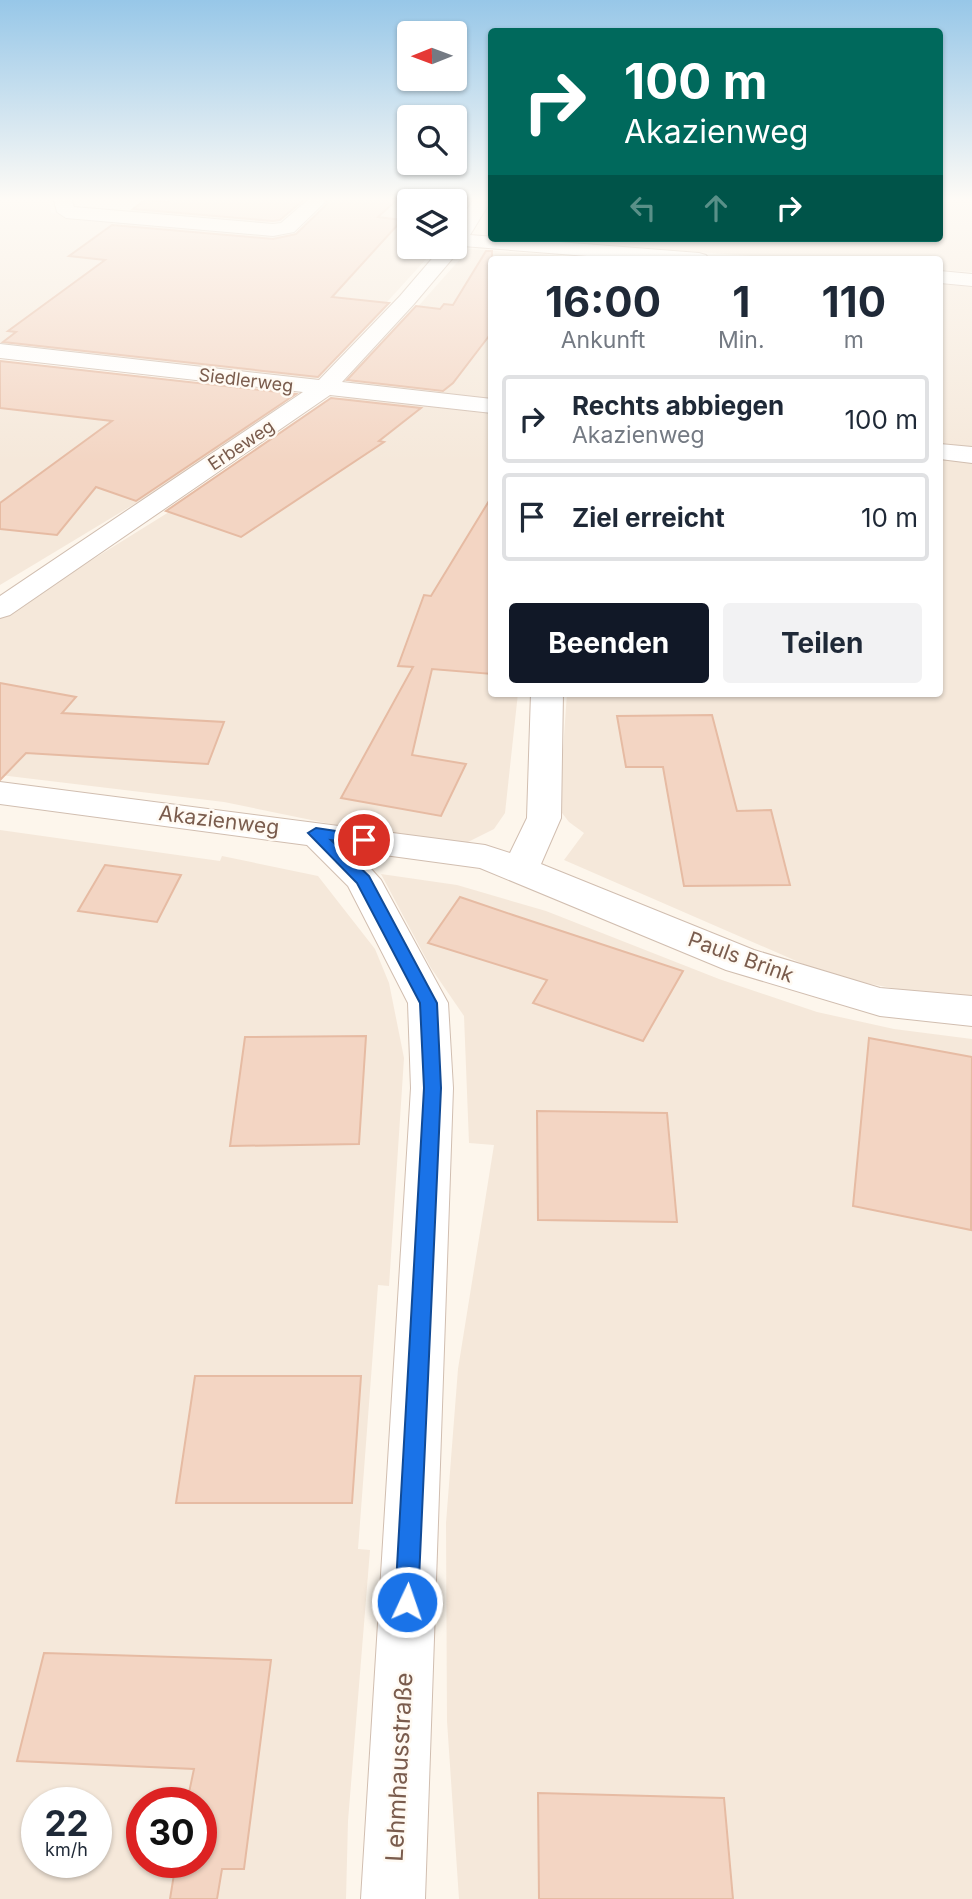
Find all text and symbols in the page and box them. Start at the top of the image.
north arrow [397,21,467,91]
map controls [397,21,467,259]
text: 100 m [624,52,768,111]
icon: right [509,56,600,147]
button: search [397,105,467,175]
text: Akazienweg [624,112,808,151]
button: layers [397,189,467,259]
icon: left [624,189,662,227]
icon: ahead [697,189,735,227]
icon: right [770,189,808,227]
text: 16:00 [545,276,661,327]
text: 1 [732,276,750,327]
text: 110 [821,276,886,327]
text: Ankunft [561,326,645,354]
text: Min. [718,326,765,354]
text: m [844,326,864,354]
street label: Siedlerweg [197,364,295,396]
text: Rechts abbiegen [572,390,784,421]
icon: right [513,400,551,438]
text: 100 m [845,404,918,435]
street label: Erbeweg [204,415,278,475]
text: Akazienweg [572,421,705,449]
icon: arrive [513,498,551,536]
text: Ziel erreicht [572,502,725,533]
text: 10 m [861,502,918,533]
button: Beenden [509,603,709,683]
button: Teilen [723,603,922,683]
street label: Akazienweg [157,800,281,840]
pin [334,810,394,870]
icon: arrive [345,821,383,859]
street label: Pauls Brink [685,926,798,988]
position arrow [370,1565,444,1639]
street label: Lehmhausstraße [380,1672,418,1862]
speed limit sign: 30 [126,1787,217,1878]
text: 22 [44,1802,89,1844]
text: km/h [45,1839,88,1860]

